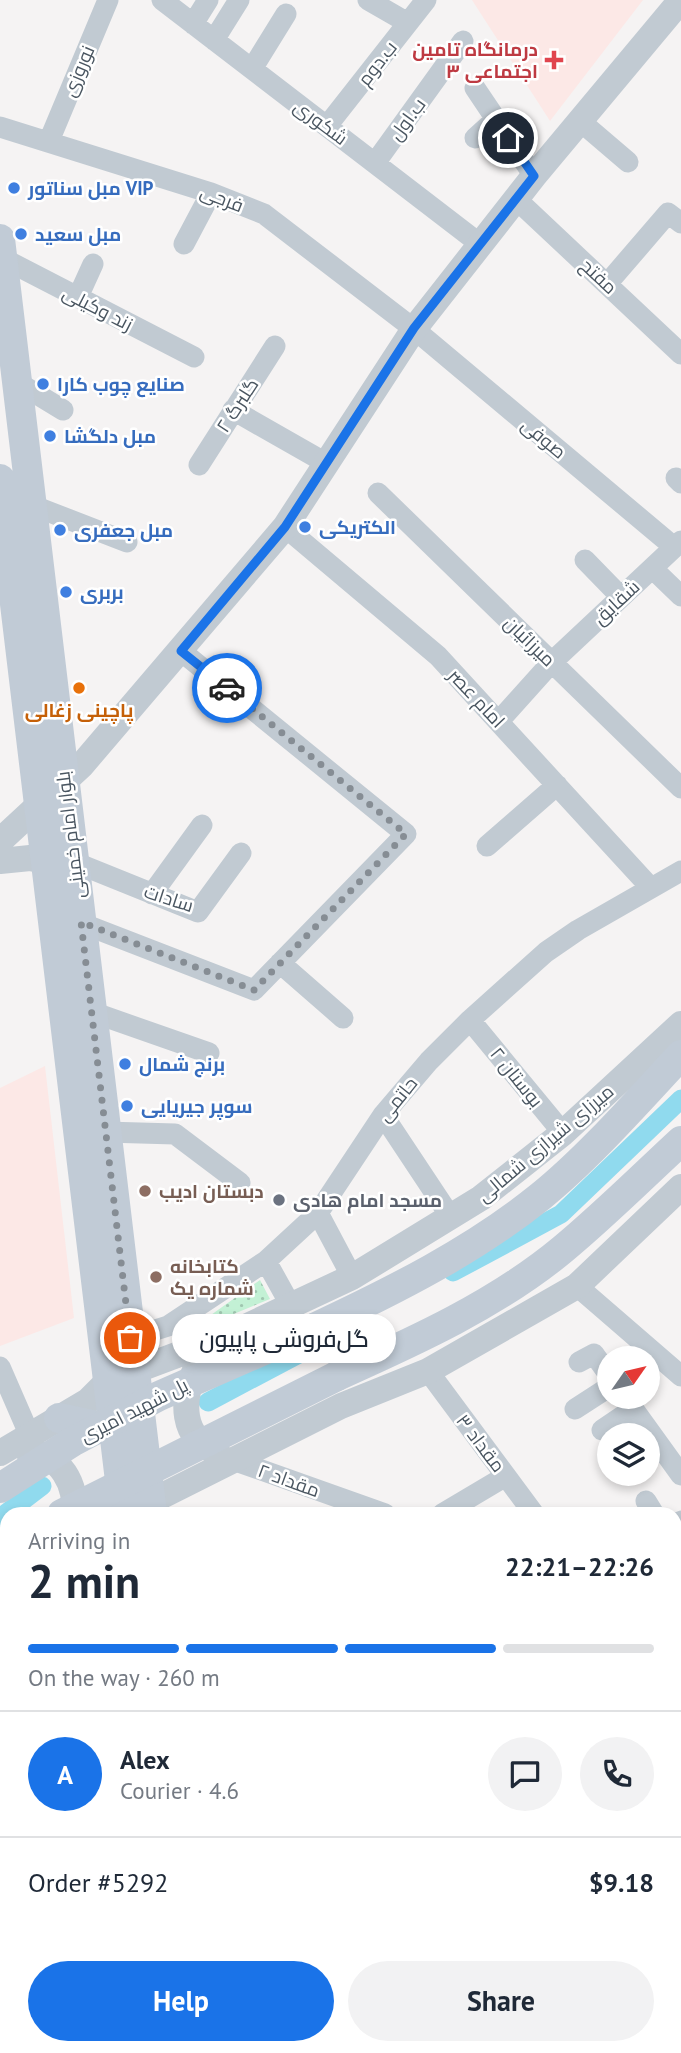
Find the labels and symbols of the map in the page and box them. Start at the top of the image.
street label: ب.دوم [352,36,404,92]
place label: درمانگاه تامین اجتماعی ۳ [412,37,538,83]
street label: نوروزی [57,42,99,100]
marker: درمانگاه تامین اجتماعی ۳ [544,50,564,70]
street label: ب.اول [383,93,431,145]
street label: شکوری [289,94,353,150]
pin [478,108,538,168]
place label: مبل سناتور VIP [27,176,154,200]
street label: فرجی [197,179,247,217]
marker: مبل سناتور VIP [6,180,22,196]
place label: مبل سعید [35,222,121,246]
marker: مبل سعید [13,226,29,242]
street label: مفتح [574,253,622,301]
street label: زند وکیلی [59,280,137,336]
place label: صنایع چوب کارا [57,372,185,398]
street label: گلبرگ ۲ [211,373,263,437]
marker: صنایع چوب کارا [35,376,51,392]
street label: صوفی [517,412,571,464]
place label: مبل دلگشا [64,424,156,448]
marker: مبل دلگشا [42,428,58,444]
place label: الکتریکی [319,515,396,539]
place label: مبل جعفری [74,518,173,542]
marker: الکتریکی [297,519,313,535]
marker: مبل جعفری [52,522,68,538]
street label: شقایق [588,574,645,630]
place label: بربری [80,580,124,604]
marker: بربری [58,584,74,600]
street label: میرزائیان [499,611,561,671]
courier [192,653,262,723]
street label: امام عصر [441,663,510,734]
marker: پاچینی زغالی [71,680,87,696]
place label: پاچینی زغالی [25,698,133,724]
street label: بلوار امام خمینی [50,770,92,900]
street label: سادات [141,879,197,917]
street label: بوستان ۲ [485,1042,549,1112]
place label: برنج شمال [139,1052,225,1078]
marker: برنج شمال [117,1056,133,1072]
street label: حاتمی [372,1072,422,1126]
street label: میرزای شیرازی شمالی [472,1079,618,1207]
place label: سوپر جیریایی [141,1094,252,1120]
marker: سوپر جیریایی [119,1098,135,1114]
place label: دبستان ادیب [159,1179,264,1203]
marker: دبستان ادیب [137,1183,153,1199]
place label: مسجد امام هادی [293,1188,442,1214]
marker: مسجد امام هادی [271,1192,287,1208]
place label: کتابخانه شماره یک [170,1254,254,1300]
marker: کتابخانه شماره یک [148,1269,164,1285]
pin [100,1308,160,1368]
callout: گل‌فروشی پاپیون [172,1314,396,1362]
north arrow [597,1346,660,1409]
street label: پل شهید امیری [76,1372,193,1448]
street label: مقداد ۳ [451,1409,511,1477]
street label: مقداد ۲ [255,1458,323,1502]

